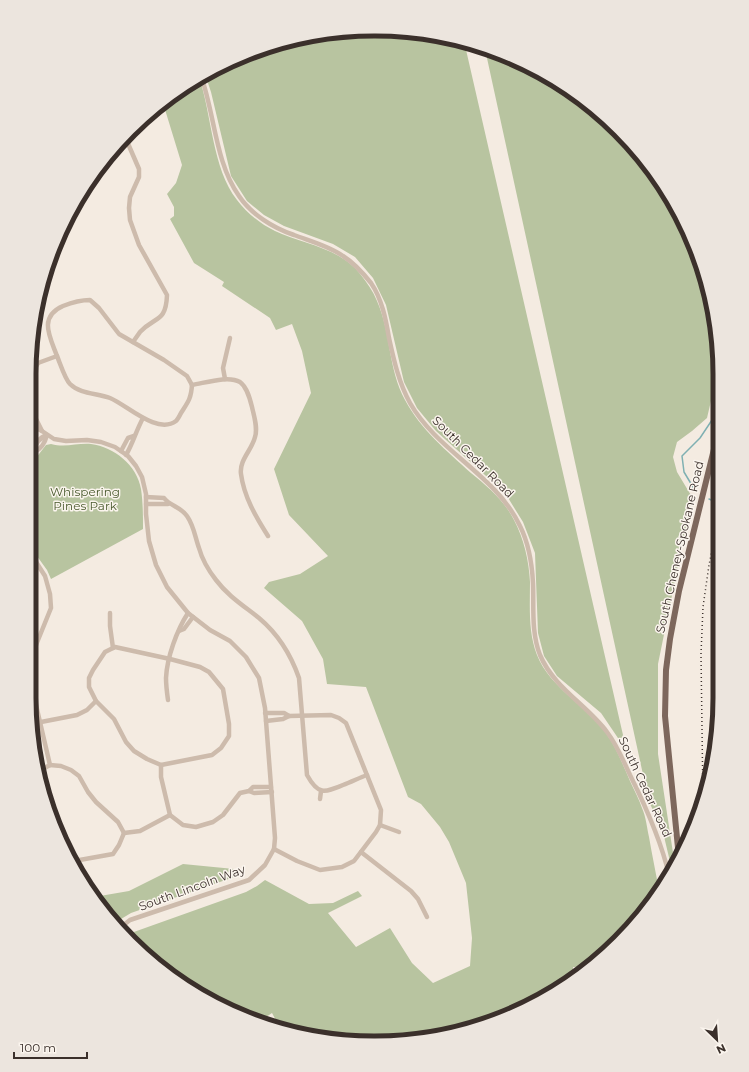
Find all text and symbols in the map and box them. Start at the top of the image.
street label: South Cedar Road [429,413,517,501]
street label: South Cheney-Spokane Road [652,459,707,634]
park label: Whispering Pines Park [50,484,120,513]
street label: South Cedar Road [616,734,675,839]
street label: South Lincoln Way [137,861,248,914]
north arrow [697,1020,737,1060]
scale bar [14,1034,87,1060]
text: 100 m [20,1040,56,1055]
text: N [714,1041,728,1057]

